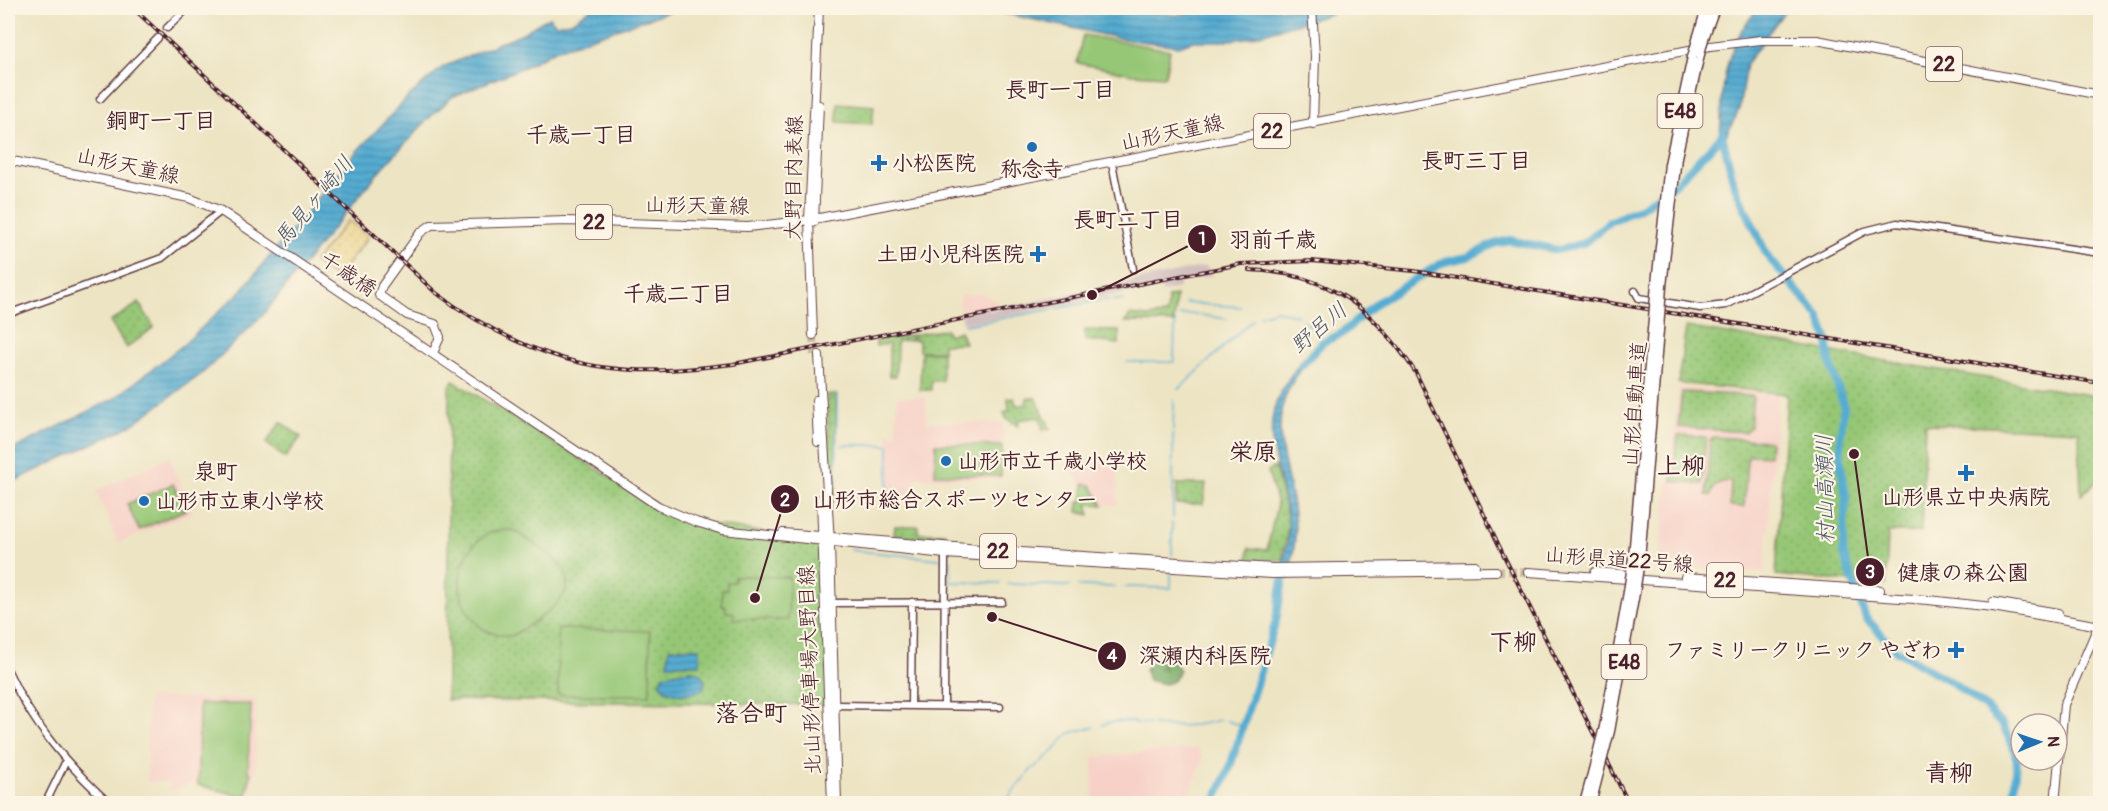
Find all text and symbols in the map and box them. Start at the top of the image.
road number: 22 [1926,47,1962,81]
district label: 長町一丁目 [1005,76,1115,104]
road number: E48 [1658,94,1702,128]
district label: 銅町一丁目 [106,107,216,135]
street label: 山形天童線 [1118,109,1226,157]
road number: 22 [1254,114,1290,148]
street label: 大野目内表線 [779,115,809,241]
district label: 千歳一丁目 [526,121,636,149]
marker: 称念寺 [1025,140,1039,154]
street label: 山形天童線 [74,142,182,190]
district label: 長町三丁目 [1421,147,1531,175]
water label: 馬見ヶ崎川 [268,150,360,252]
place label: 小松医院 [892,150,976,177]
marker: 小松医院 [870,154,888,172]
place label: 称念寺 [1001,156,1064,183]
street label: 山形天童線 [644,192,750,220]
road number: 22 [576,205,612,239]
district label: 長町二丁目 [1073,206,1183,234]
callout: 羽前千歳 [1187,219,1329,259]
text: 羽前千歳 [1229,226,1317,254]
text: 1 [1198,228,1206,251]
place label: 土田小児科医院 [877,241,1024,268]
street label: 千歳橋 [314,245,382,303]
marker: 土田小児科医院 [1029,245,1047,263]
district label: 千歳二丁目 [623,280,733,308]
water label: 野呂川 [1285,296,1353,360]
street label: 山形自動車道 [1617,340,1653,468]
water label: 村山高瀬川 [1810,434,1840,544]
district label: 栄原 [1229,438,1277,467]
place label: 山形市立千歳小学校 [958,448,1147,475]
district label: 上柳 [1657,452,1705,481]
marker: 山形市立千歳小学校 [939,454,953,468]
district label: 泉町 [194,458,238,486]
marker: 山形県立中央病院 [1957,464,1975,482]
callout: 山形市総合スポーツセンター [770,479,1110,519]
place label: 山形県立中央病院 [1882,484,2050,511]
text: 山形市総合スポーツセンター [812,486,1098,514]
place label: 山形市立東小学校 [156,488,324,515]
text: 2 [780,489,790,512]
marker: 山形市立東小学校 [137,494,151,508]
road number: 22 [980,534,1016,568]
street label: 山形県道22号線 [1543,541,1695,579]
callout: 健康の森公園 [1855,552,2041,592]
text: 健康の森公園 [1897,559,2029,587]
text: 3 [1865,561,1875,584]
road number: 22 [1707,563,1743,597]
street label: 北山形停車場大野目線 [793,565,827,775]
district label: 下柳 [1489,628,1537,657]
callout: 深瀬内科医院 [1097,636,1283,676]
place label: ファミリークリニック やざわ [1665,637,1942,664]
marker: ファミリークリニック やざわ [1947,641,1965,659]
text: 深瀬内科医院 [1139,642,1271,670]
text: 4 [1107,645,1118,668]
road number: E48 [1602,645,1646,679]
district label: 落合町 [715,699,787,728]
north arrow [2009,712,2069,772]
text: N [2043,736,2063,747]
district label: 青柳 [1925,759,1973,788]

